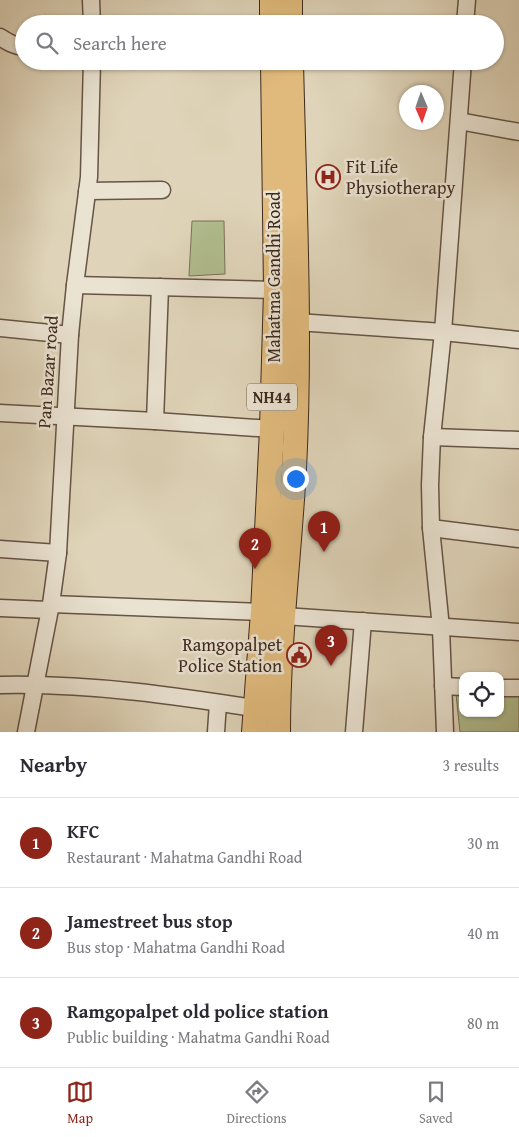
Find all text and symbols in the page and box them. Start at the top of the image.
search box [15,15,504,70]
icon: search [33,29,61,57]
text: Search here [73,29,167,57]
north arrow [399,85,444,130]
place label: Fit Life Physiotherapy [346,153,456,201]
hospital icon: Fit Life Physiotherapy [315,164,341,190]
street label: Mahatma Gandhi Road [260,191,287,363]
street label: Pan Bazar road [30,314,65,429]
road number: NH44 [247,384,297,411]
your location [283,466,309,492]
pin: 1 [308,511,340,552]
pin: 2 [239,528,271,569]
pin: 3 [315,625,347,666]
place label: Ramgopalpet Police Station [178,631,283,679]
public building icon: Ramgopalpet Police Station [286,642,312,668]
map controls [459,672,504,717]
button: locate [459,672,504,717]
text: Nearby [20,749,87,780]
text: 3 results [442,753,499,777]
text: KFC [67,817,100,845]
text: 1 [32,831,40,855]
text: 30 m [467,831,499,855]
text: Restaurant · Mahatma Gandhi Road [67,845,302,869]
text: Jamestreet bus stop [67,907,233,935]
text: 2 [32,921,40,945]
text: 40 m [467,921,499,945]
text: Bus stop · Mahatma Gandhi Road [67,935,285,959]
text: Ramgopalpet old police station [67,997,328,1025]
text: 3 [32,1011,40,1035]
text: 80 m [467,1011,499,1035]
text: Public building · Mahatma Gandhi Road [67,1025,330,1049]
tab: Map [66,1078,94,1128]
tab: Directions [226,1078,287,1128]
tab: Saved [419,1078,453,1128]

